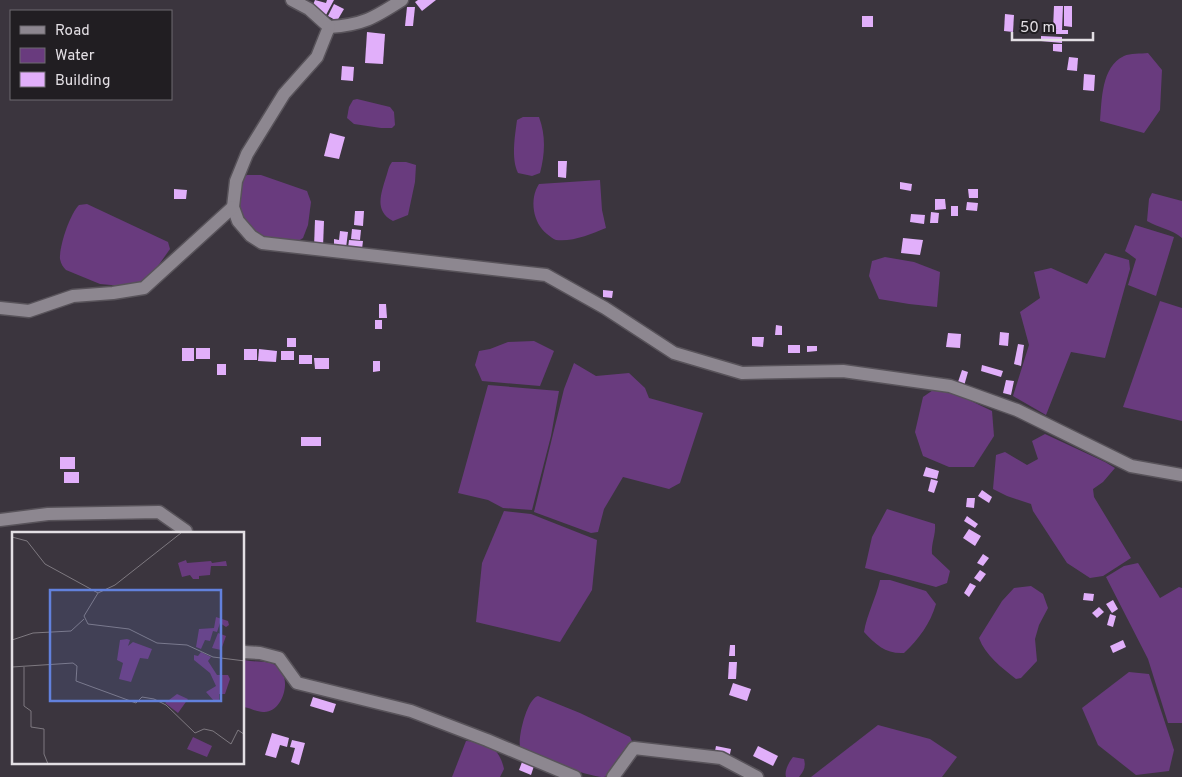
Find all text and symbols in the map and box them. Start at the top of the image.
legend [10,10,172,100]
scale bar [1012,10,1093,42]
text: 50 m [1020,19,1055,38]
text: Road [55,22,90,41]
text: Water [55,47,95,66]
text: Building [55,72,110,91]
inset map [12,532,245,764]

